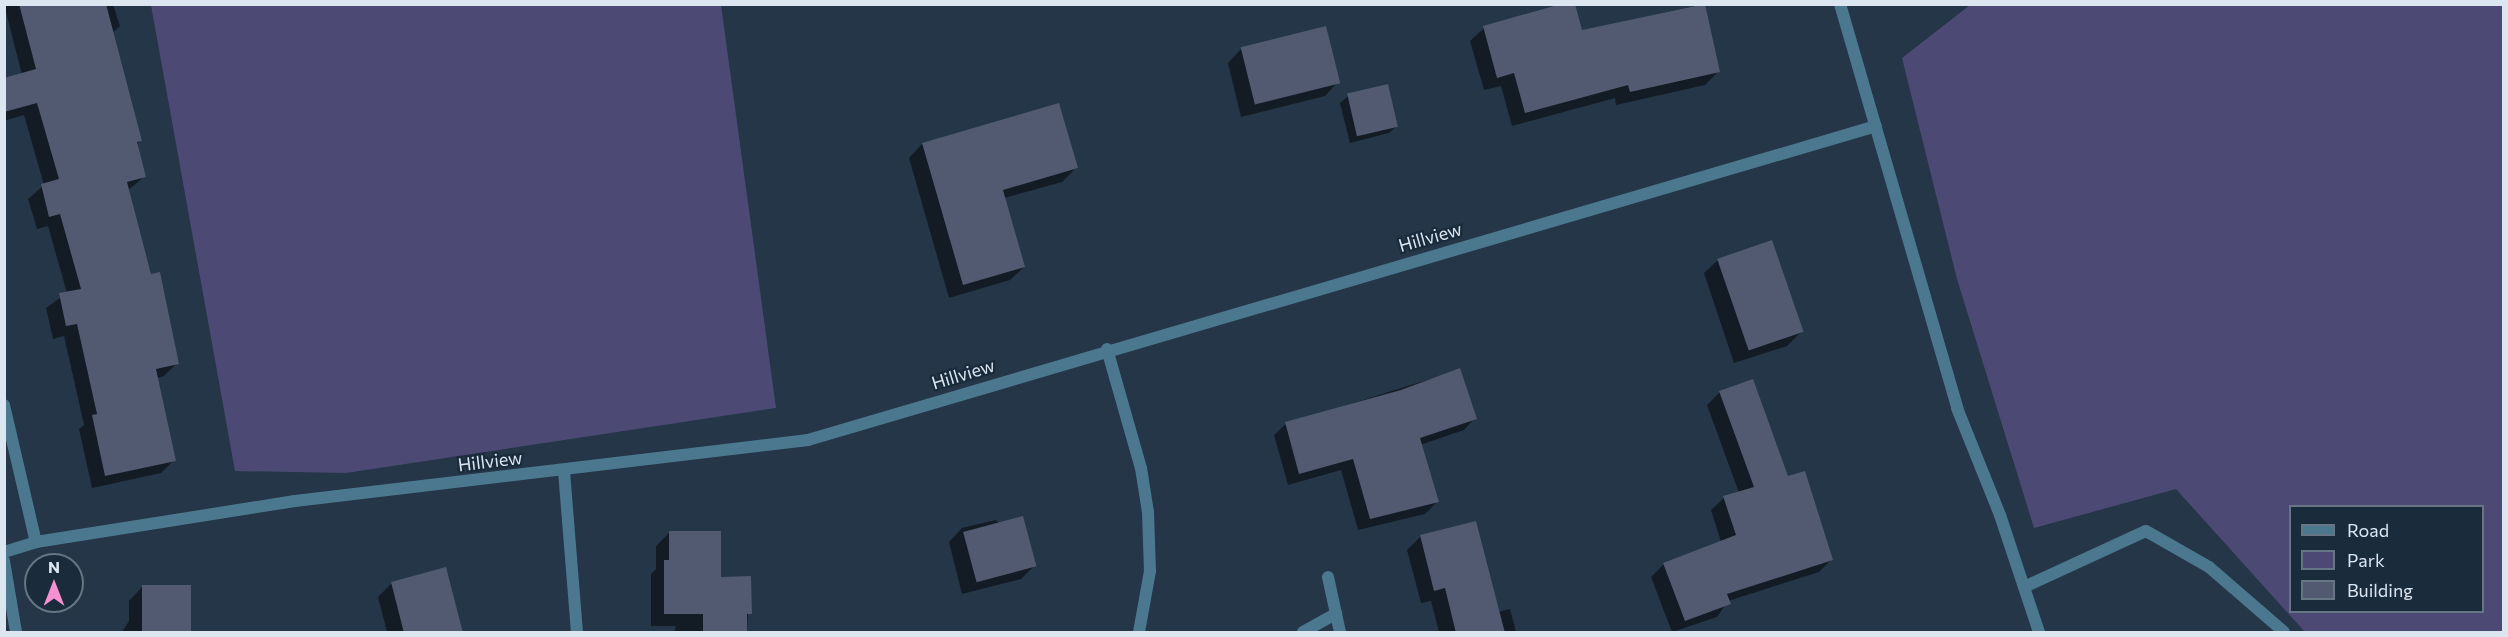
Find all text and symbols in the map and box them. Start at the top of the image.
street label: Hillview [1396,218,1464,256]
street label: Hillview [929,354,997,394]
street label: Hillview [457,446,523,476]
legend [2289,505,2484,613]
text: Road [2347,519,2389,541]
text: Park [2347,549,2385,571]
north arrow [24,553,84,613]
text: N [48,557,60,576]
text: Building [2347,579,2413,601]

